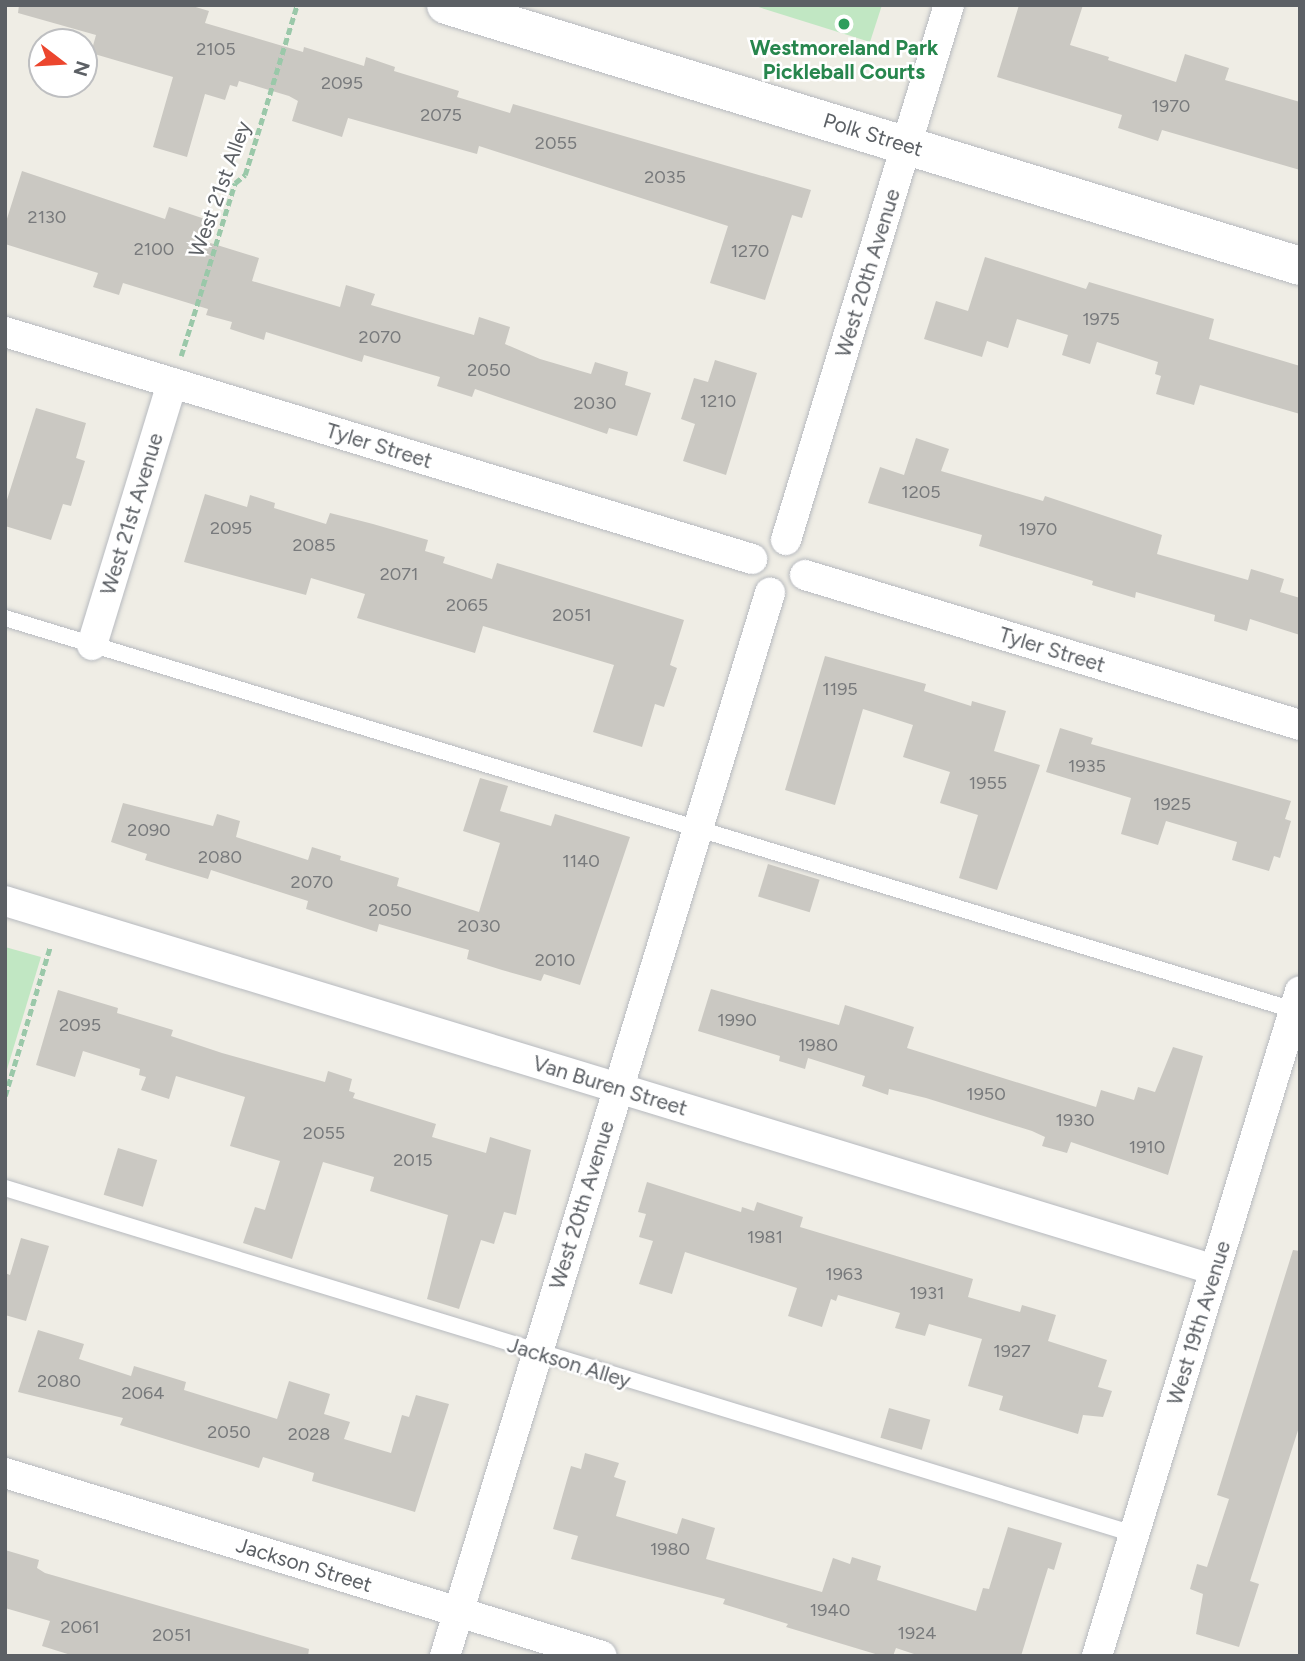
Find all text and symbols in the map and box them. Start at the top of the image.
marker: Westmoreland Park Pickleball Courts [836,16,852,32]
north arrow [28,28,98,98]
place label: Westmoreland Park Pickleball Courts [750,35,938,85]
house number: 2105 [196,38,236,60]
text: N [69,58,95,79]
house number: 2095 [321,72,363,94]
house number: 1970 [1152,95,1190,117]
house number: 2075 [420,104,462,126]
street label: Polk Street [820,108,926,162]
street label: West 21st Alley [184,118,256,260]
house number: 2055 [535,132,577,154]
house number: 2035 [644,166,686,188]
street label: West 20th Avenue [830,186,906,360]
house number: 2130 [28,206,66,228]
house number: 2100 [134,238,174,260]
house number: 1270 [731,240,769,262]
house number: 1975 [1082,308,1120,330]
house number: 2070 [359,326,401,348]
house number: 2050 [467,359,511,381]
house number: 1210 [700,390,736,412]
house number: 2030 [574,392,616,414]
street label: Tyler Street [323,418,435,474]
street label: West 21st Avenue [95,430,169,598]
house number: 1205 [901,481,941,503]
house number: 2095 [210,517,252,539]
house number: 1970 [1019,518,1057,540]
house number: 2085 [292,534,336,556]
house number: 2071 [380,563,418,585]
house number: 2065 [446,594,488,616]
house number: 2051 [552,604,592,626]
street label: Tyler Street [996,622,1108,678]
house number: 1195 [822,678,858,700]
house number: 1935 [1068,755,1106,777]
house number: 1955 [969,772,1007,794]
house number: 1925 [1153,793,1191,815]
house number: 2090 [127,819,171,841]
house number: 2080 [198,846,242,868]
house number: 1140 [562,850,600,872]
house number: 2070 [291,871,333,893]
house number: 2050 [368,899,412,921]
house number: 2030 [458,915,500,937]
house number: 2010 [535,949,575,971]
house number: 1990 [717,1009,757,1031]
house number: 2095 [59,1014,101,1036]
house number: 1980 [798,1034,838,1056]
street label: Van Buren Street [530,1051,690,1121]
house number: 1950 [966,1083,1006,1105]
house number: 1930 [1056,1109,1094,1131]
street label: West 20th Avenue [544,1118,620,1292]
house number: 2055 [303,1122,345,1144]
house number: 1910 [1129,1136,1165,1158]
house number: 2015 [393,1149,433,1171]
house number: 1981 [747,1226,783,1248]
street label: West 19th Avenue [1162,1238,1236,1408]
house number: 1963 [825,1263,863,1285]
house number: 1931 [910,1282,944,1304]
street label: Jackson Alley [504,1332,634,1394]
house number: 1927 [993,1340,1031,1362]
house number: 2080 [37,1370,81,1392]
house number: 2064 [122,1382,164,1404]
house number: 2050 [207,1421,251,1443]
house number: 2028 [288,1423,330,1445]
street label: Jackson Street [233,1532,375,1598]
house number: 1980 [650,1538,690,1560]
house number: 1940 [810,1599,850,1621]
house number: 2061 [60,1616,100,1638]
house number: 1924 [898,1622,936,1644]
house number: 2051 [152,1624,192,1646]

